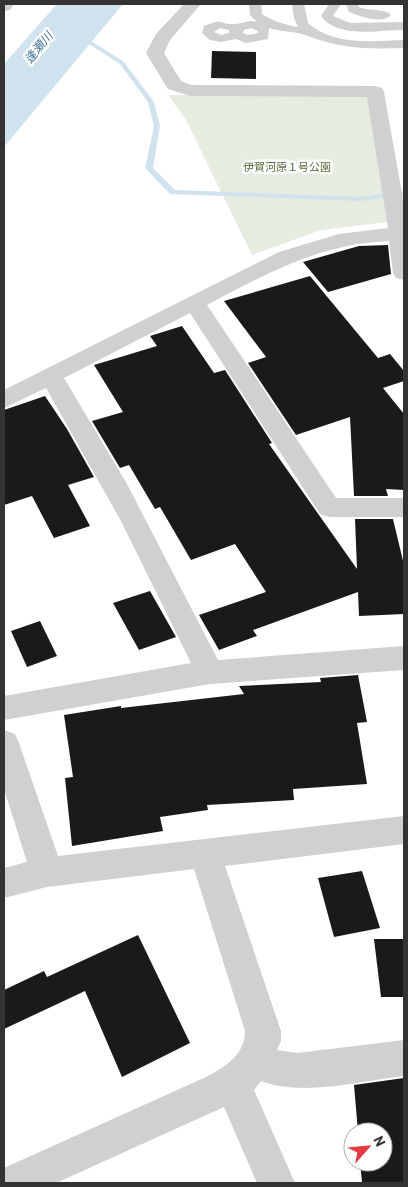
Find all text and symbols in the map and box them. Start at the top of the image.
water label: 逢瀬川 [21,27,56,65]
park label: 伊賀河原１号公園 [243,160,331,173]
north arrow [343,1122,393,1172]
text: N [370,1133,390,1149]

